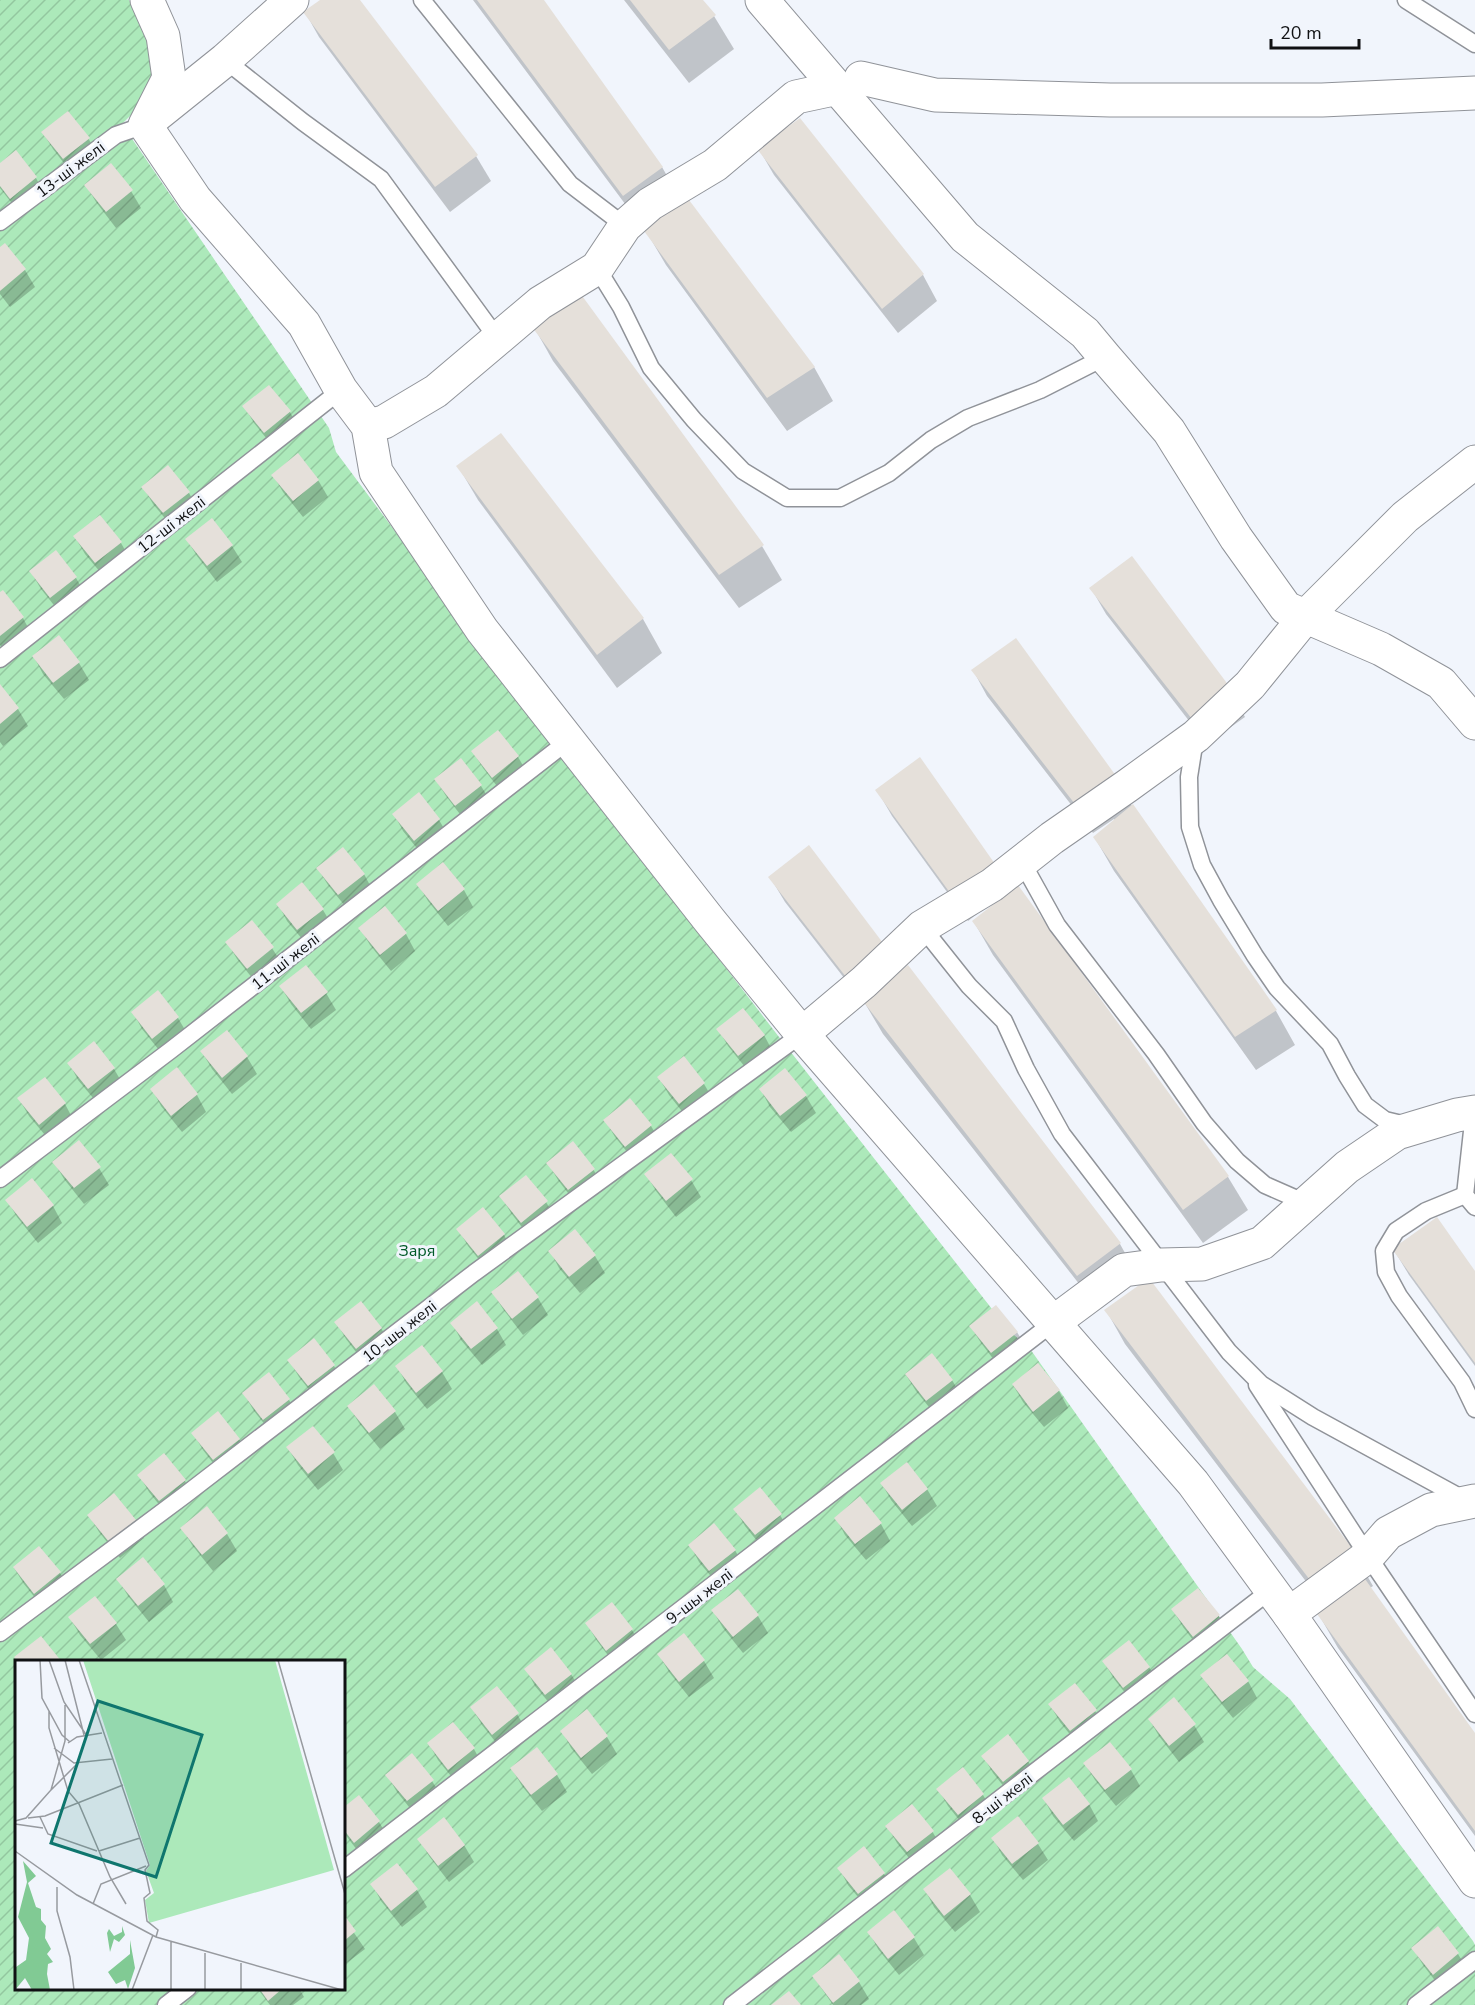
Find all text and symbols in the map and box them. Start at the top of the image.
scale bar [1271,12,1360,50]
text: 20 m [1280,21,1322,45]
street label: 13-ші желі [32,137,110,203]
street label: 12-ші желі [133,491,210,558]
street label: 11-ші желі [247,928,324,995]
park label: Заря [399,1240,435,1262]
street label: 10-шы желі [358,1296,441,1368]
street label: 9-шы желі [662,1564,738,1630]
inset map [15,1660,345,1990]
street label: 8-ші желі [968,1768,1038,1829]

